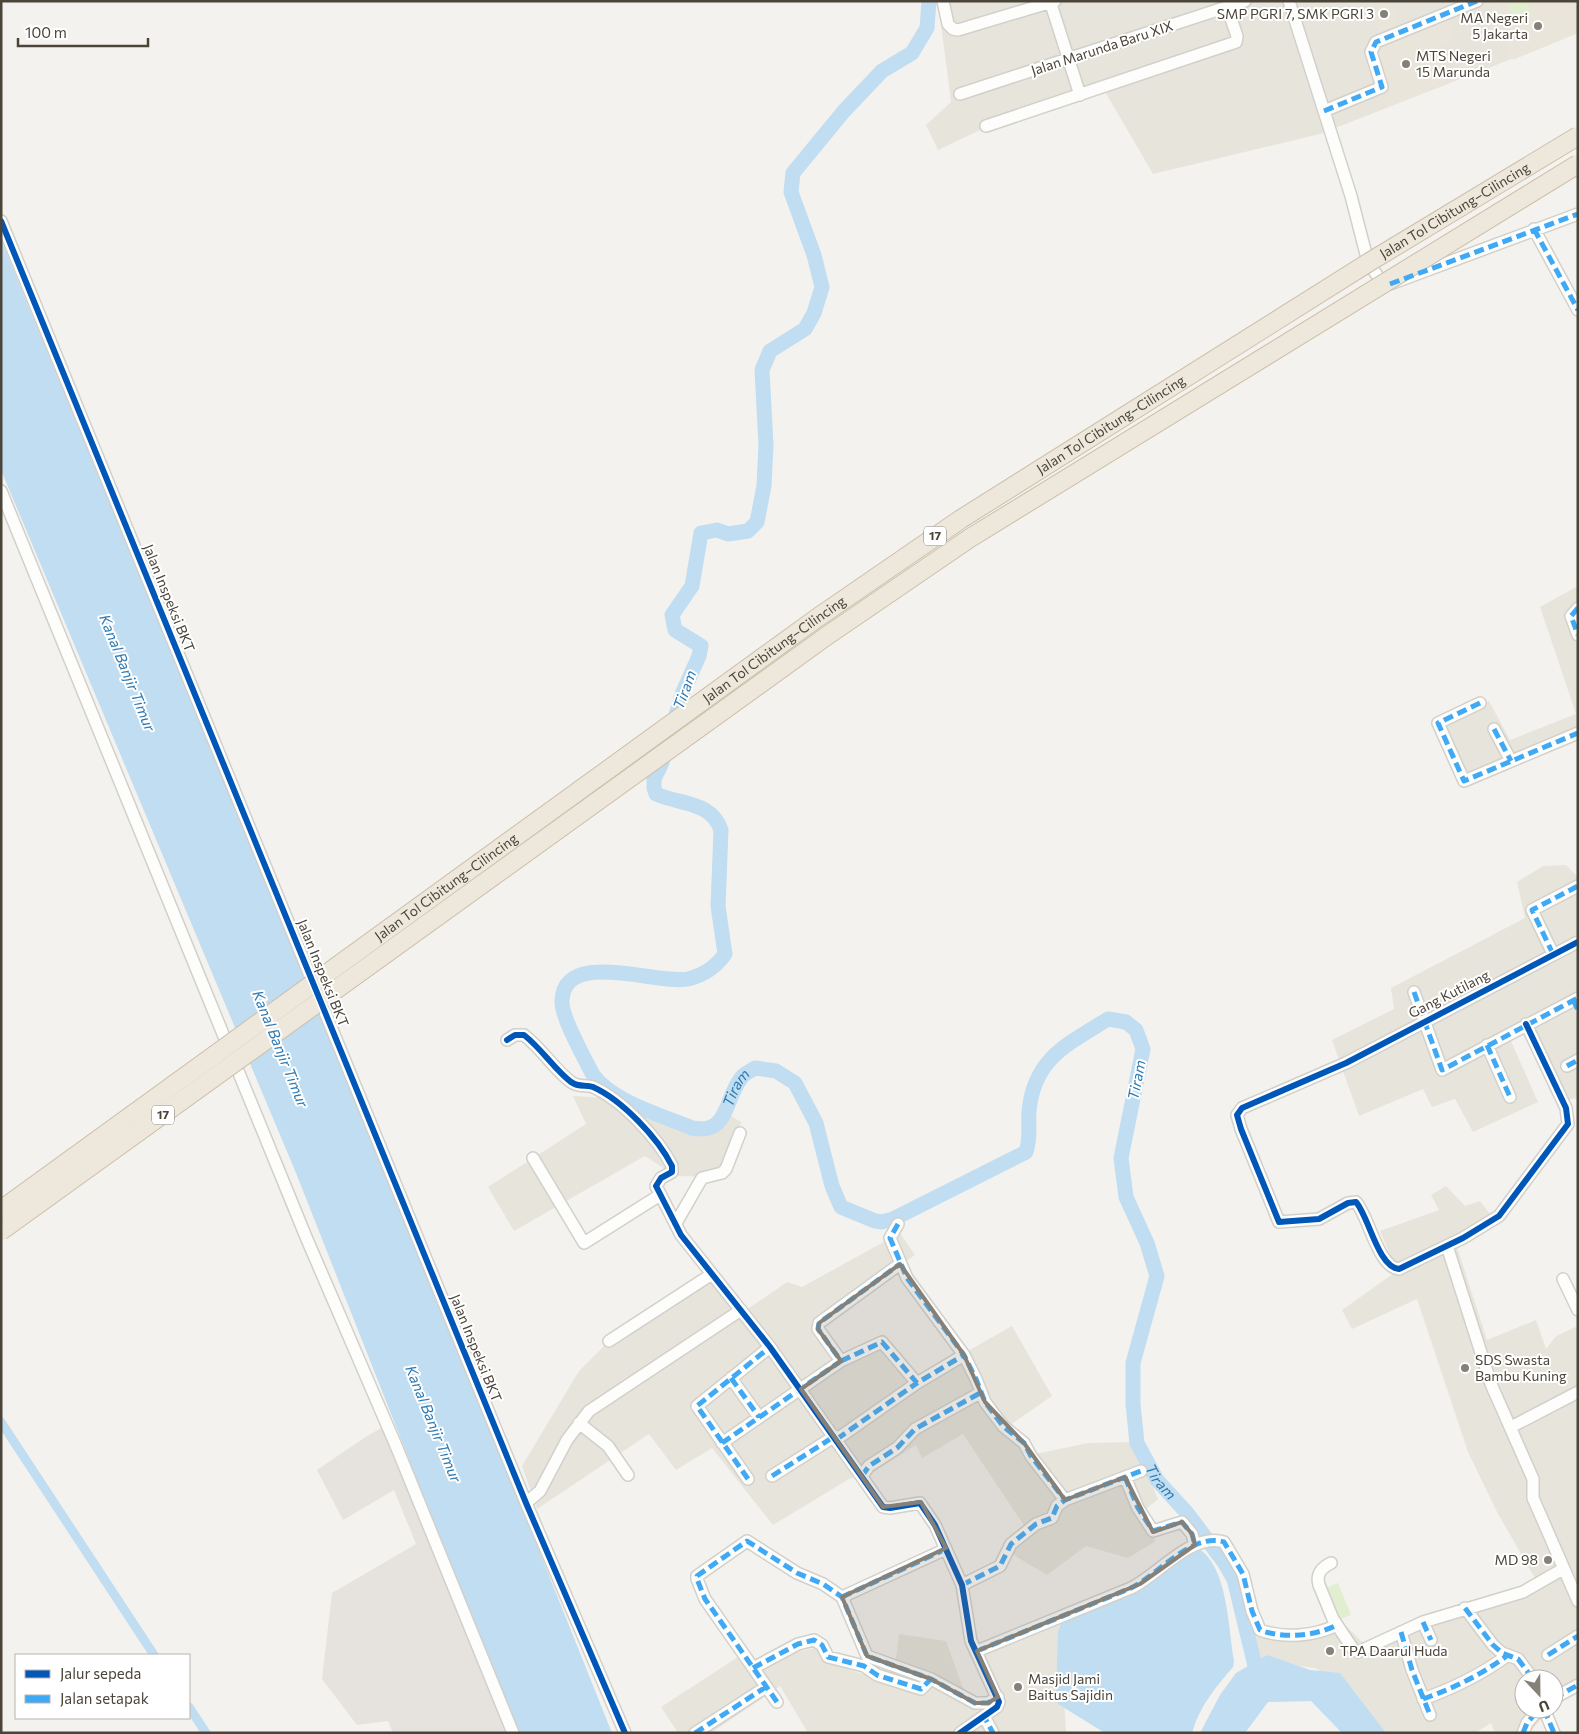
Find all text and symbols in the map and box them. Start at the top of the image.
place label: SMP PGRI 7, SMK PGRI 3 [1217,5,1374,22]
marker: SMP PGRI 7, SMK PGRI 3 [1378,8,1390,20]
place label: MA Negeri 5 Jakarta [1460,9,1528,42]
scale bar [18,15,148,47]
street label: Jalan Marunda Baru XIX [1029,17,1175,79]
marker: MA Negeri 5 Jakarta [1532,20,1544,32]
text: 100 m [25,23,67,41]
place label: MTS Negeri 15 Marunda [1416,47,1491,80]
marker: MTS Negeri 15 Marunda [1400,58,1412,70]
street label: Jalan Tol Cibitung–Cilincing [1376,158,1533,262]
street label: Jalan Tol Cibitung–Cilincing [1033,371,1188,477]
road number: 17 [924,526,946,546]
street label: Jalan Inspeksi BKT [140,542,199,654]
street label: Jalan Tol Cibitung–Cilincing [699,592,849,706]
water label: Kanal Banjir Timur [96,611,160,735]
water label: Tiram [669,668,699,712]
street label: Jalan Tol Cibitung–Cilincing [371,829,521,944]
street label: Jalan Inspeksi BKT [294,917,353,1029]
street label: Gang Kutilang [1405,966,1493,1021]
water label: Kanal Banjir Timur [249,987,313,1111]
water label: Tiram [1123,1058,1149,1101]
water label: Tiram [718,1065,753,1109]
road number: 17 [152,1106,174,1124]
street label: Jalan Inspeksi BKT [447,1292,506,1404]
place label: SDS Swasta Bambu Kuning [1475,1351,1567,1384]
water label: Kanal Banjir Timur [402,1362,466,1486]
marker: SDS Swasta Bambu Kuning [1459,1362,1471,1374]
water label: Tiram [1142,1461,1180,1503]
place label: MD 98 [1495,1551,1538,1568]
marker: MD 98 [1542,1554,1554,1566]
place label: TPA Daarul Huda [1340,1642,1448,1659]
marker: TPA Daarul Huda [1324,1645,1336,1657]
legend [15,1654,190,1719]
text: Jalur sepeda [60,1664,141,1682]
north arrow [1514,1669,1564,1719]
place label: Masjid Jami Baitus Sajidin [1028,1670,1113,1703]
marker: Masjid Jami Baitus Sajidin [1012,1681,1024,1693]
text: Jalan setapak [60,1689,149,1707]
text: U [1536,1697,1552,1716]

